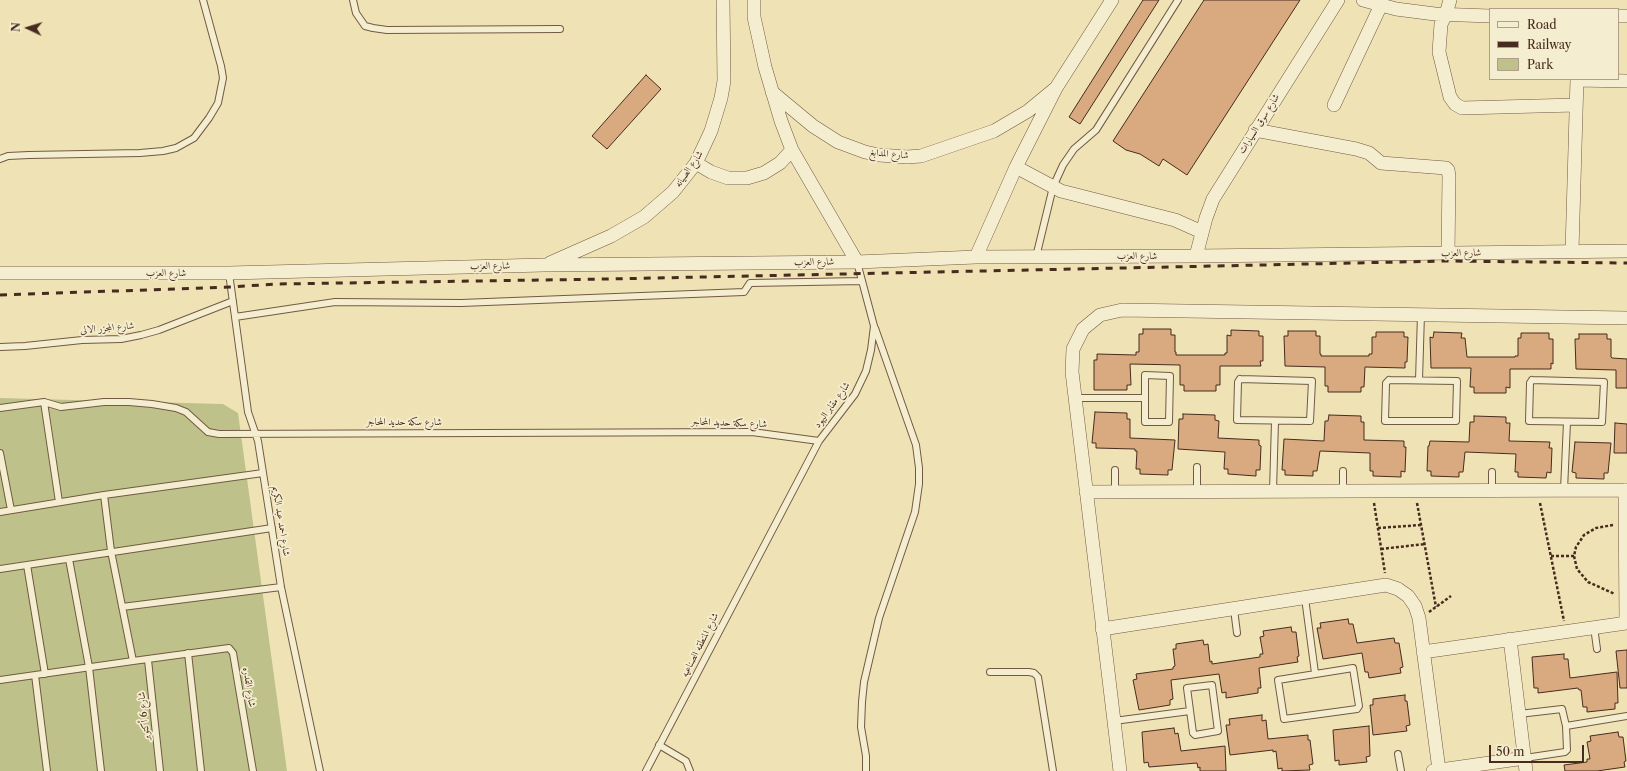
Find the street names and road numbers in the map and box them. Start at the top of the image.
street label: شارع سوق السيارات [1236,92,1282,156]
street label: شارع المدابغ [869,146,909,162]
street label: شارع الصيانه [672,149,706,189]
street label: شارع العزب [1441,247,1481,259]
street label: شارع العزب [1117,250,1157,262]
street label: شارع العزب [794,256,834,268]
street label: شارع العزب [470,260,510,272]
street label: شارع العزب [146,267,186,279]
street label: شارع المجزر الالى [79,320,135,336]
street label: شارع مقابر اليهود [811,380,853,430]
street label: شارع سكة حديد المحاجر [366,416,442,428]
street label: شارع سكة حديد المحاجر [691,416,767,430]
street label: شارع احمد عبد الكريم [270,485,292,557]
street label: شارع المنطقه الصناعيه [679,611,721,679]
street label: شارع القدره [240,666,258,708]
street label: شارع 6 أكتوبر [135,691,153,741]

